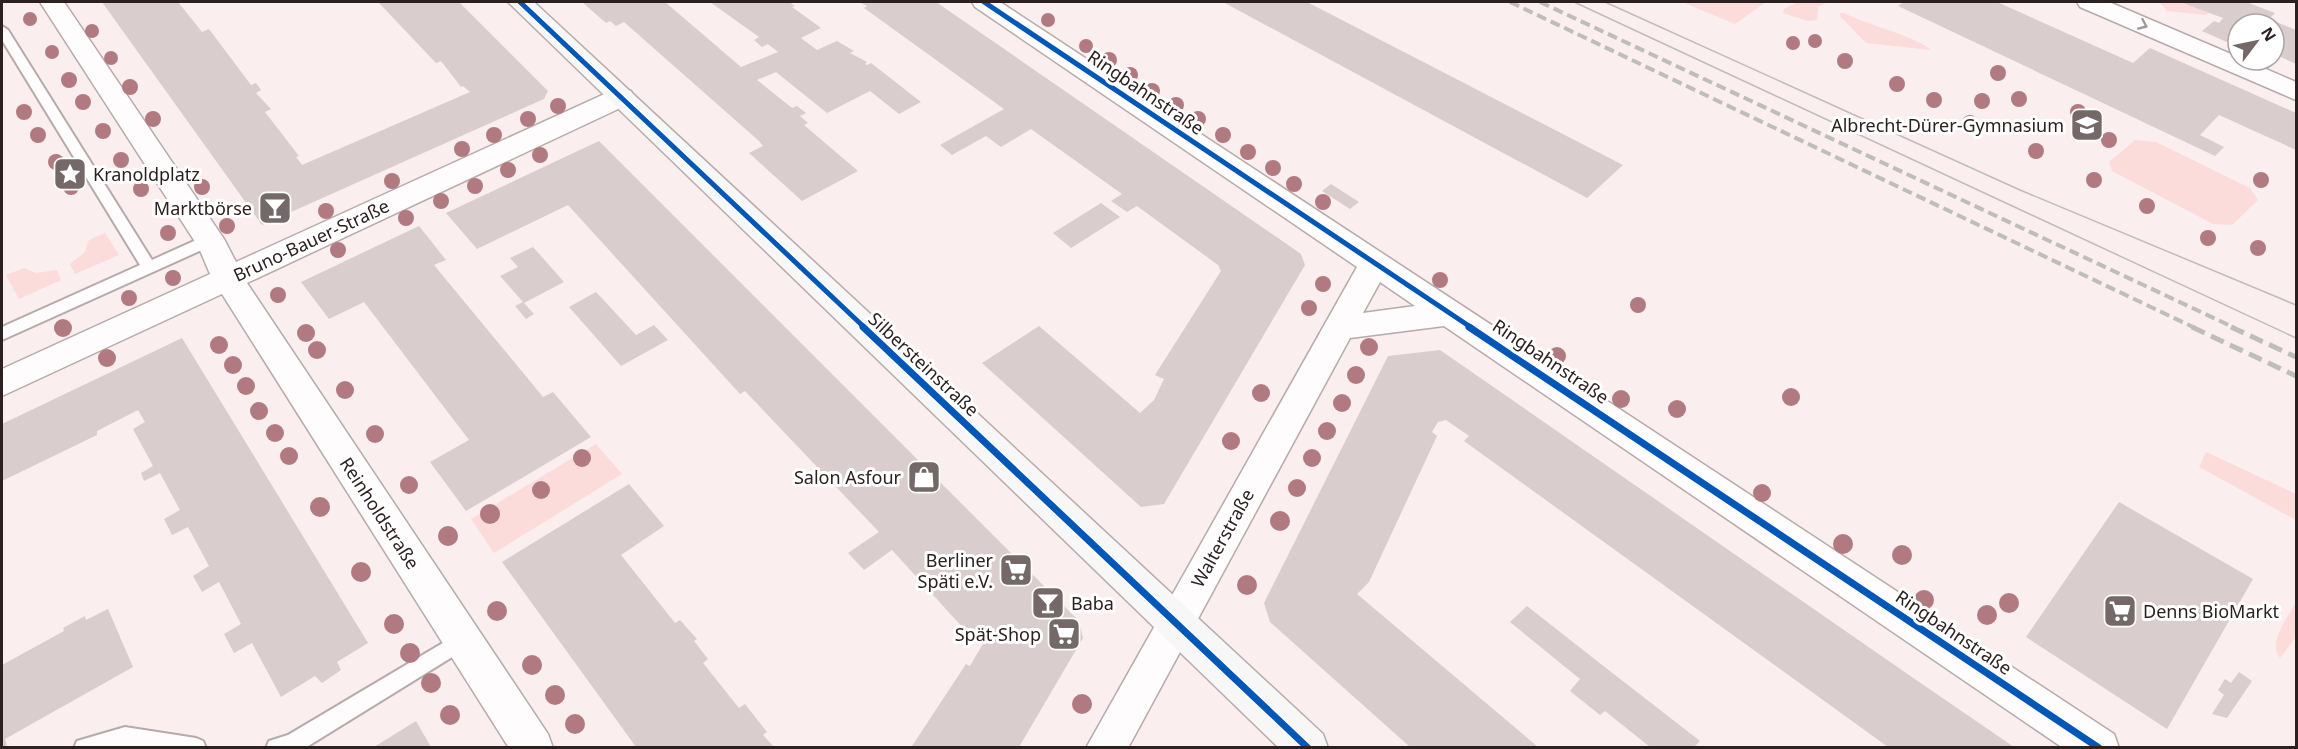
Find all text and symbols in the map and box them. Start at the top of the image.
north arrow [2226,12,2286,72]
one-way arrow [2136,18,2147,30]
text: N [2256,23,2281,45]
street label: Ringbahnstraße [1083,44,1209,140]
school or university icon: Albrecht-Dürer-Gymnasium [2069,107,2105,143]
place label: Albrecht-Dürer-Gymnasium [1831,113,2064,137]
place icon: Kranoldplatz [52,156,88,192]
place label: Kranoldplatz [93,162,200,186]
bar icon: Marktbörse [257,190,293,226]
street label: Bruno-Bauer-Straße [229,193,393,287]
place label: Marktbörse [154,196,252,220]
street label: Silbersteinstraße [864,307,984,421]
street label: Ringbahnstraße [1488,313,1614,409]
street label: Reinholdstraße [335,453,425,573]
shop icon: Salon Asfour [906,459,942,495]
place label: Salon Asfour [794,465,902,489]
street label: Walterstraße [1185,485,1259,591]
place label: Berliner Späti e.V. [918,548,994,593]
supermarket icon: Berliner Späti e.V. [998,552,1034,588]
street label: Ringbahnstraße [1891,584,2017,680]
bar icon: Baba [1030,585,1066,621]
place label: Baba [1071,591,1114,615]
supermarket icon: Denns BioMarkt [2102,593,2138,629]
place label: Denns BioMarkt [2143,599,2280,623]
supermarket icon: Spät-Shop [1046,616,1082,652]
place label: Spät-Shop [955,622,1041,646]

